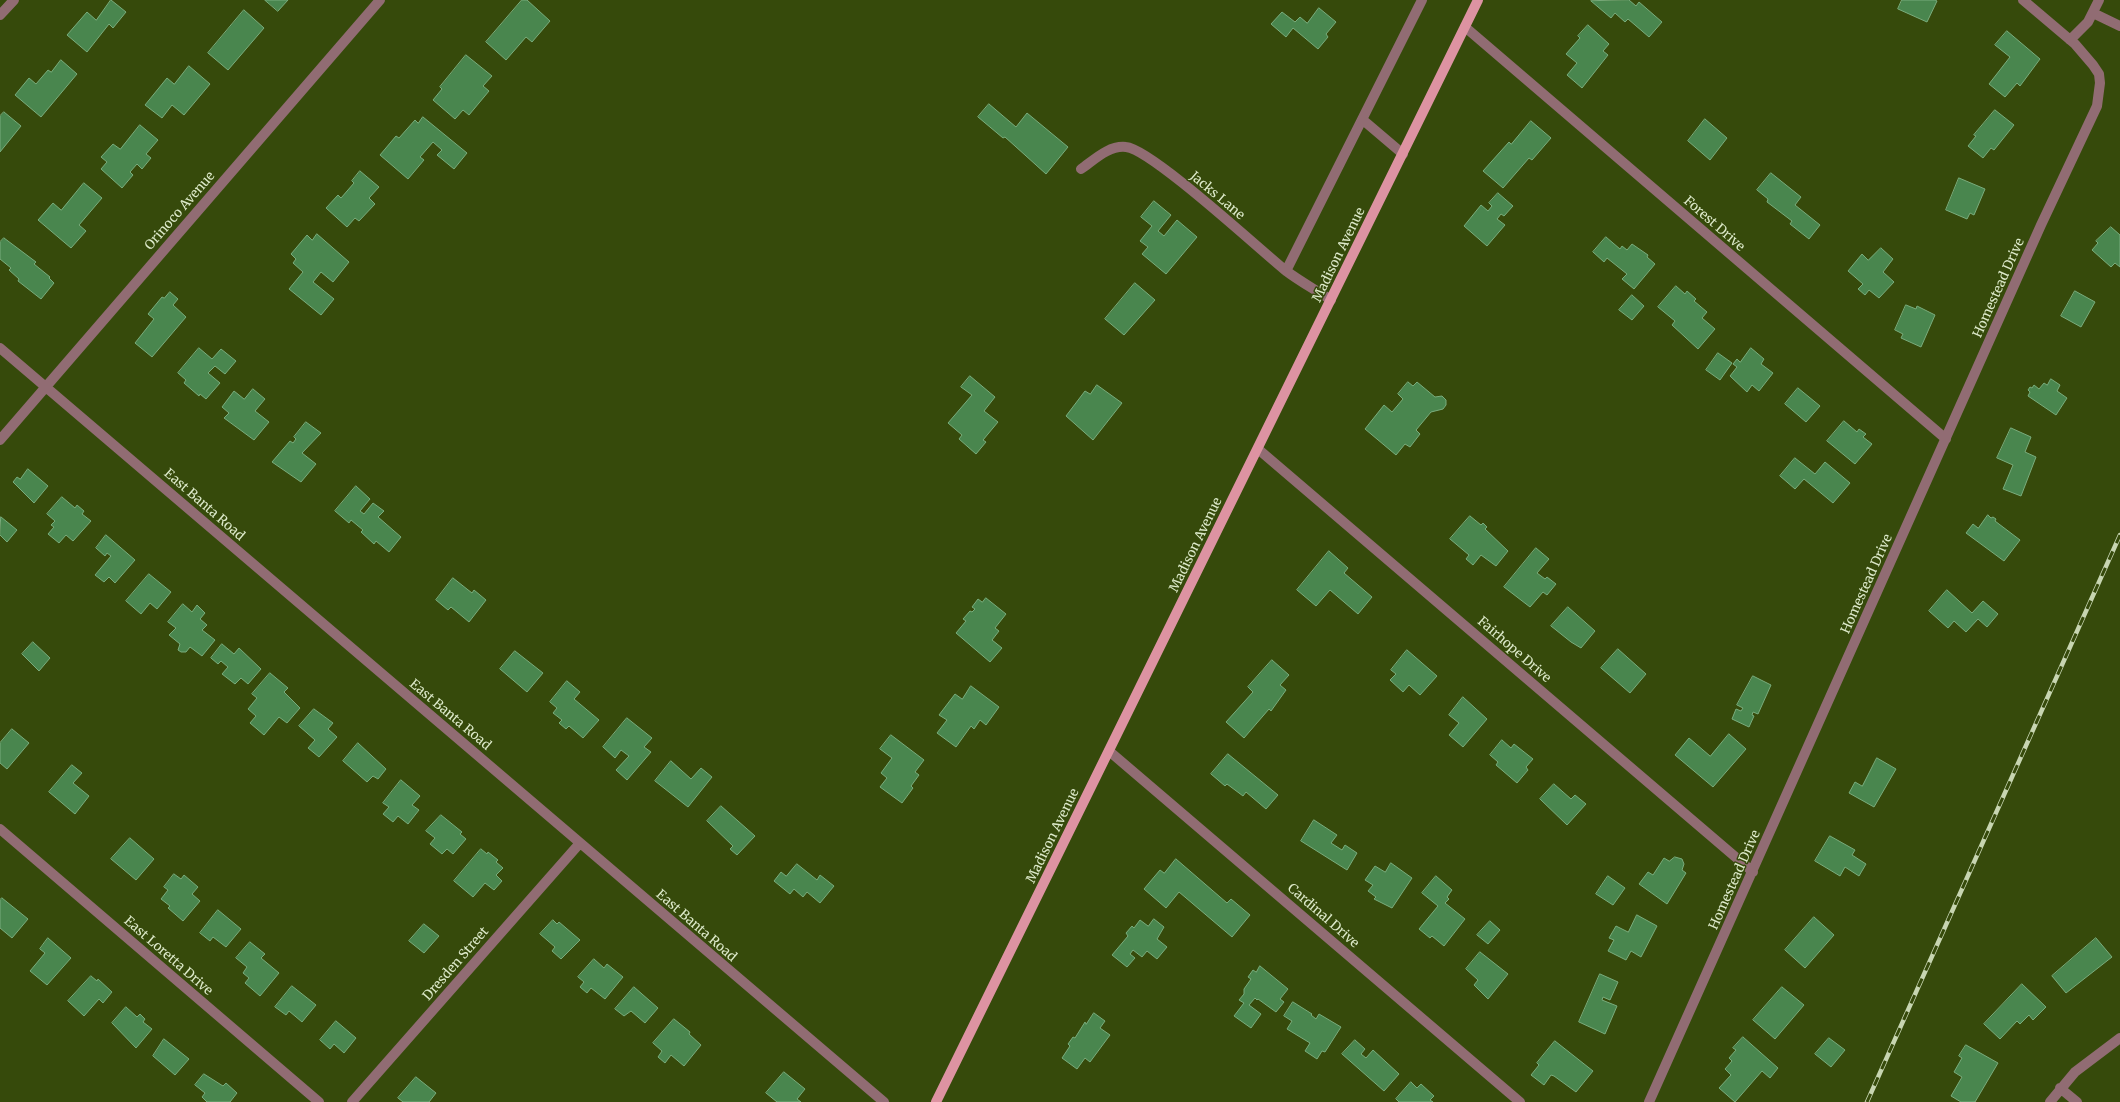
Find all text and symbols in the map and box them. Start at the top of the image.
street label: Orinoco Avenue [142,169,218,253]
street label: Jacks Lane [1187,169,1247,223]
street label: Forest Drive [1680,193,1748,255]
street label: Madison Avenue [1309,205,1369,305]
street label: Homestead Drive [1970,236,2028,340]
street label: East Banta Road [161,466,247,544]
street label: Madison Avenue [1166,495,1226,595]
street label: Homestead Drive [1838,532,1896,636]
street label: Fairhope Drive [1474,614,1554,686]
street label: East Banta Road [406,676,494,754]
street label: Madison Avenue [1023,786,1083,886]
street label: Homestead Drive [1706,828,1764,932]
street label: Cardinal Drive [1284,881,1362,951]
street label: East Banta Road [653,887,739,965]
street label: East Loretta Drive [120,913,216,999]
street label: Dresden Street [420,924,492,1004]

